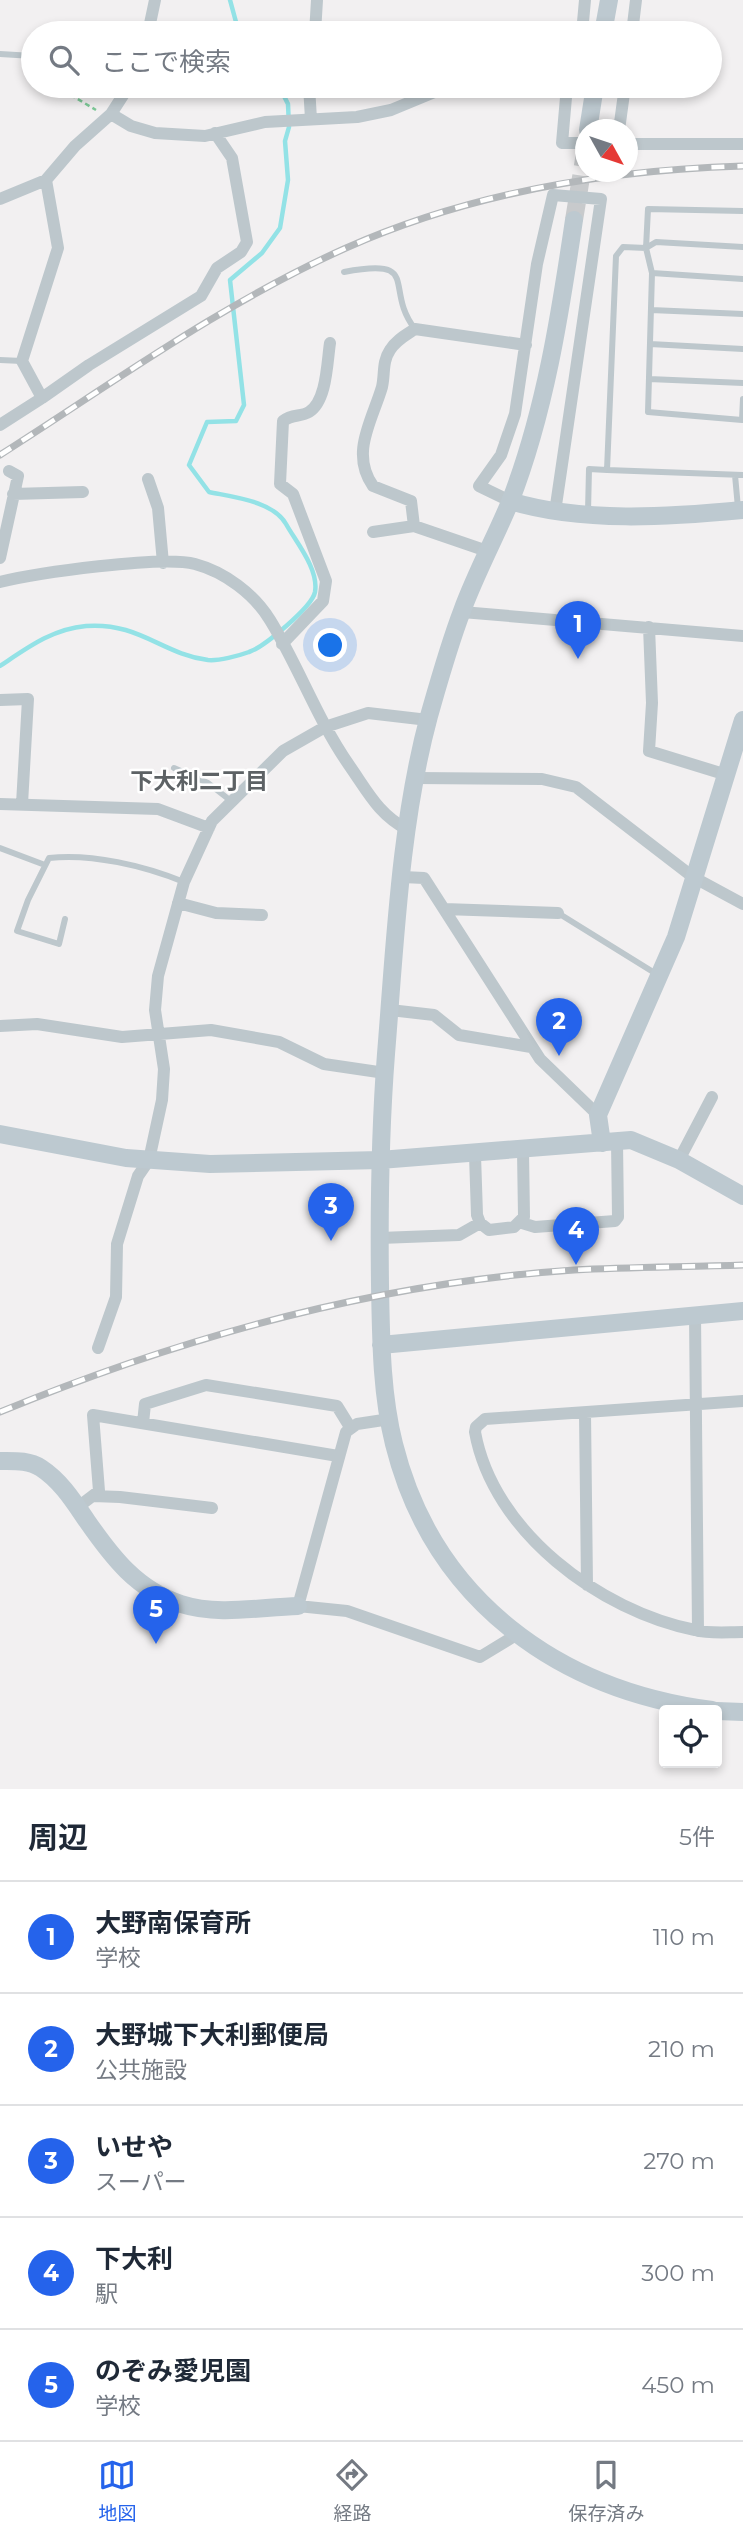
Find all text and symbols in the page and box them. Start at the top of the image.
search box [21,21,722,98]
icon: search [45,41,83,79]
text: ここで検索 [101,46,231,78]
north arrow [575,119,638,182]
pin: 1 [555,601,601,659]
your location [313,628,347,662]
district label: 下大利二丁目 [130,767,268,795]
pin: 2 [536,998,582,1056]
pin: 3 [308,1183,354,1241]
pin: 4 [553,1207,599,1265]
pin: 5 [133,1586,179,1644]
map controls [659,1705,722,1768]
button: locate [659,1705,722,1768]
text: 周辺 [28,1819,88,1856]
text: 5件 [679,1823,715,1851]
text: 大野南保育所 [95,1907,251,1939]
text: 1 [46,1923,56,1951]
text: 110 m [653,1923,715,1951]
text: 学校 [95,1944,141,1972]
text: 大野城下大利郵便局 [95,2019,329,2051]
text: 2 [44,2035,58,2063]
text: 210 m [648,2035,715,2063]
text: 公共施設 [95,2056,187,2084]
text: いせや [95,2131,173,2163]
text: 3 [44,2147,58,2175]
text: 270 m [643,2147,715,2175]
text: スーパー [95,2168,187,2196]
text: 下大利 [95,2243,173,2275]
text: 4 [43,2259,59,2287]
text: 300 m [641,2259,715,2287]
text: 駅 [95,2280,118,2308]
text: のぞみ愛児園 [95,2355,251,2387]
text: 5 [44,2371,58,2399]
text: 450 m [641,2371,715,2399]
text: 学校 [95,2392,141,2420]
tab: 地図 [98,2456,137,2525]
tab: 経路 [333,2456,372,2525]
tab: 保存済み [568,2456,645,2525]

